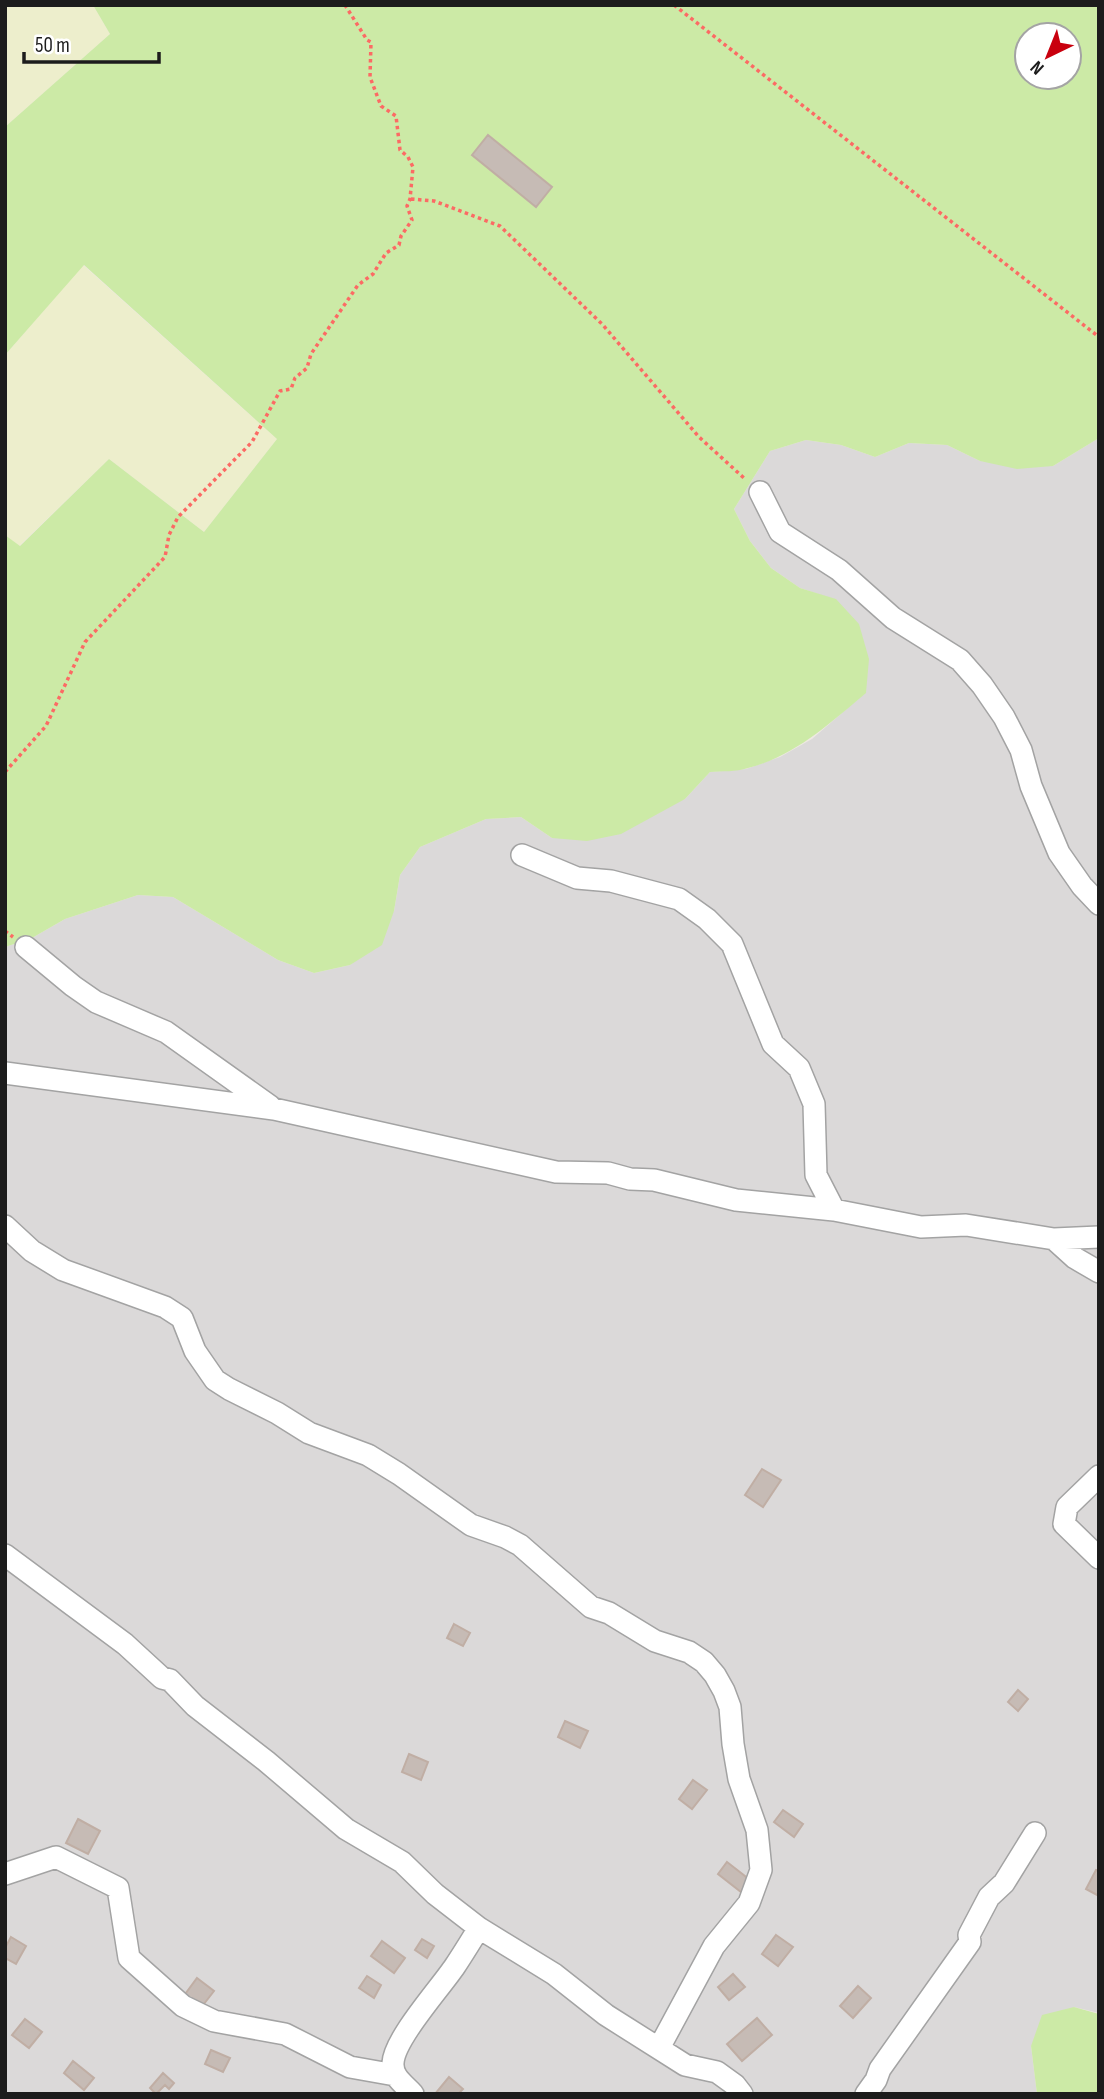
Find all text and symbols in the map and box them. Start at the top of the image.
scale bar [24,21,159,65]
north arrow [1013,21,1083,91]
text: 50 m [35,33,70,58]
text: N [1026,55,1049,79]

